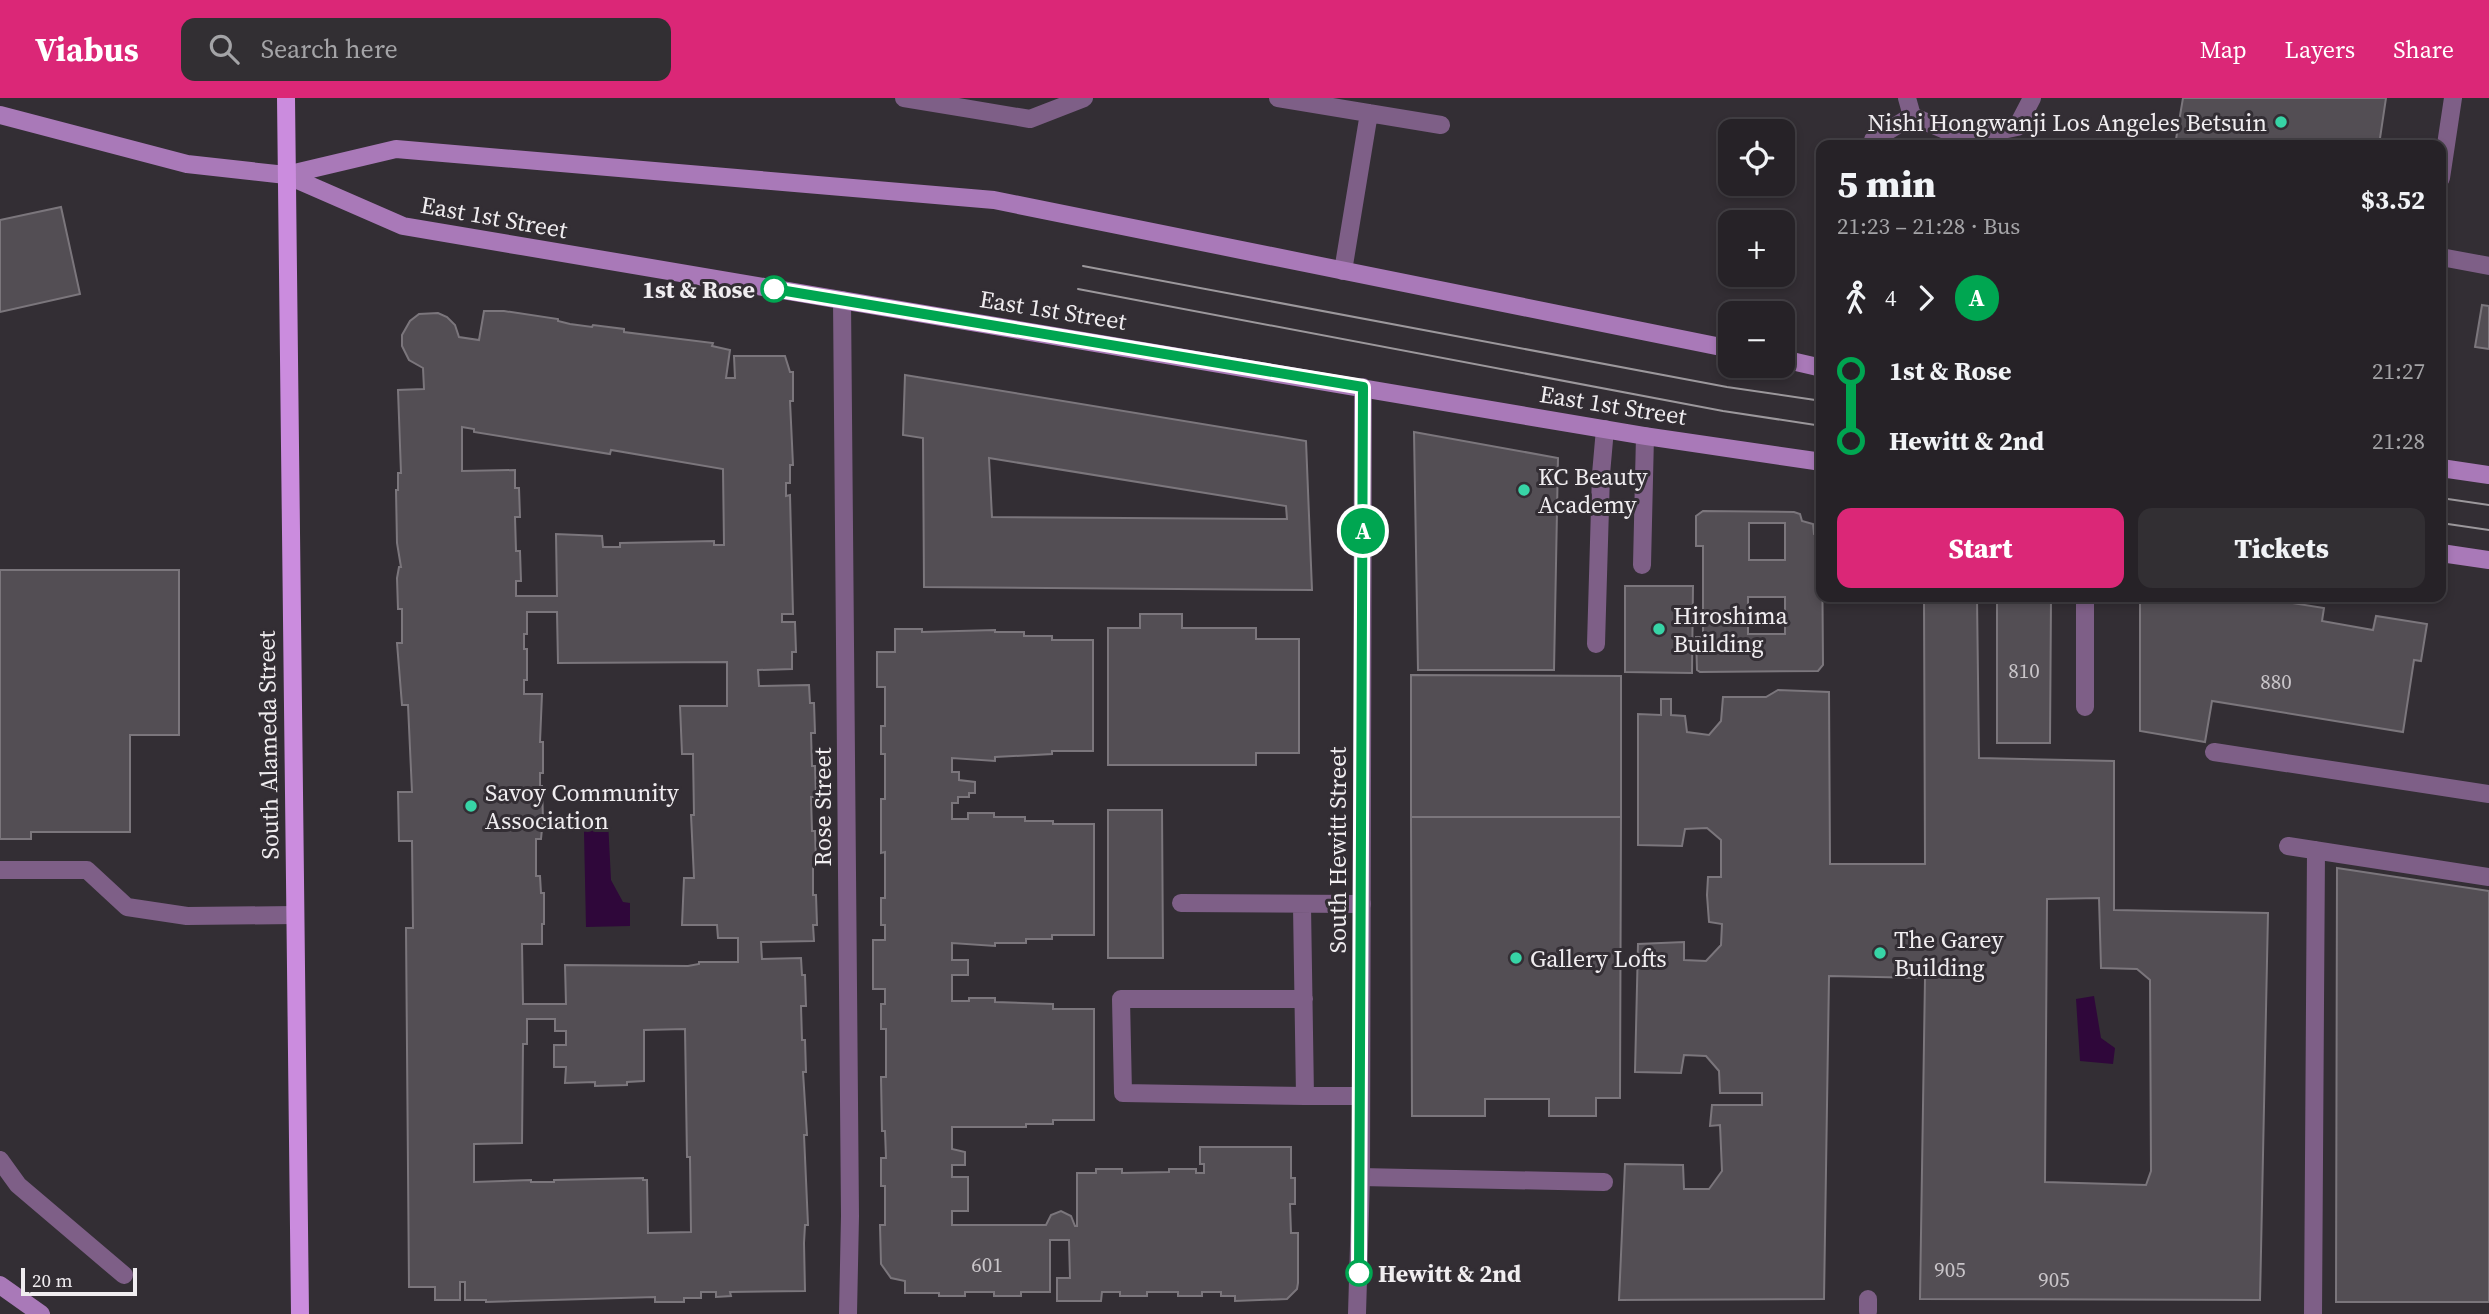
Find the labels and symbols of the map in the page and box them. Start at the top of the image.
place label: Nishi Hongwanji Los Angeles Betsuin [1867,106,2267,139]
marker: Nishi Hongwanji Los Angeles Betsuin [2273,114,2289,130]
street label: East 1st Street [418,188,570,246]
place label: 1st & Rose [642,273,755,306]
marker: 1st & Rose [761,276,787,302]
street label: East 1st Street [977,282,1129,338]
street label: East 1st Street [1537,377,1689,433]
place label: KC Beauty Academy [1538,460,1648,521]
marker: KC Beauty Academy [1516,482,1532,498]
line badge: A [1340,508,1386,554]
place label: Hiroshima Building [1673,599,1789,660]
marker: Hiroshima Building [1651,621,1667,637]
street label: South Alameda Street [250,630,286,860]
house number: 810 [2008,656,2040,685]
house number: 880 [2260,667,2292,696]
street label: Rose Street [806,747,839,866]
street label: South Hewitt Street [1321,747,1354,953]
place label: Savoy Community Association [485,776,679,837]
marker: Savoy Community Association [463,798,479,814]
place label: The Garey Building [1894,923,2004,984]
place label: Gallery Lofts [1530,942,1667,975]
marker: The Garey Building [1872,945,1888,961]
marker: Gallery Lofts [1508,950,1524,966]
house number: 601 [971,1250,1003,1279]
house number: 905 [1934,1255,1966,1284]
place label: Hewitt & 2nd [1378,1257,1521,1290]
marker: Hewitt & 2nd [1346,1260,1372,1286]
scale bar [21,1265,136,1297]
house number: 905 [2038,1265,2070,1294]

